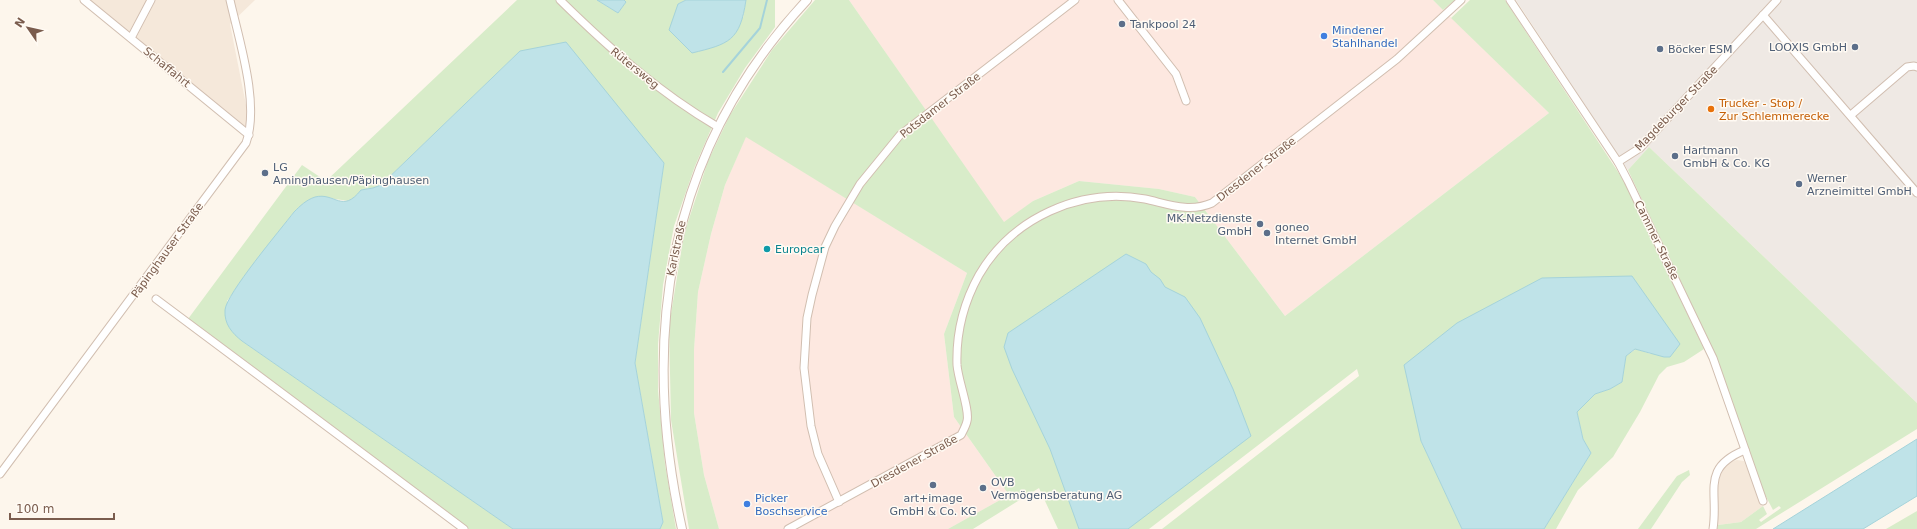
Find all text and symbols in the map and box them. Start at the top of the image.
north arrow [8,8,48,48]
text: N [12,15,28,30]
place label: Tankpool 24 [1129,18,1196,31]
marker: Tankpool 24 [1117,19,1127,29]
place label: Mindener Stahlhandel [1332,24,1398,50]
marker: Mindener Stahlhandel [1319,31,1329,41]
place label: LOOXIS GmbH [1769,41,1847,54]
marker: LOOXIS GmbH [1850,42,1860,52]
place label: Böcker ESM [1668,43,1733,56]
street label: Schaffahrt [140,44,193,91]
marker: Böcker ESM [1655,44,1665,54]
street label: Rütersweg [608,45,661,92]
street label: Magdeburger Straße [1632,63,1721,154]
street label: Potsdamer Straße [897,70,983,141]
place label: Trucker - Stop / Zur Schlemmerecke [1718,97,1830,123]
marker: Trucker - Stop / Zur Schlemmerecke [1706,104,1716,114]
street label: Dresdener Straße [1214,134,1299,204]
place label: Hartmann GmbH & Co. KG [1683,144,1770,170]
marker: Hartmann GmbH & Co. KG [1670,151,1680,161]
place label: LG Aminghausen/Päpinghausen [273,161,429,187]
marker: LG Aminghausen/Päpinghausen [260,168,270,178]
place label: Werner Arzneimittel GmbH [1807,172,1912,198]
marker: Werner Arzneimittel GmbH [1794,179,1804,189]
street label: Cammer Straße [1632,198,1682,282]
street label: Päpinghauser Straße [129,200,206,300]
place label: MK-Netzdienste GmbH [1167,212,1252,238]
street label: Karlstraße [664,219,689,277]
marker: MK-Netzdienste GmbH [1255,219,1265,229]
place label: goneo Internet GmbH [1275,221,1357,247]
marker: goneo Internet GmbH [1262,228,1272,238]
place label: Europcar [775,243,825,256]
marker: Europcar [762,244,772,254]
street label: Dresdener Straße [869,432,960,491]
place label: OVB Vermögensberatung AG [991,476,1122,502]
marker: art+image GmbH & Co. KG [928,480,938,490]
marker: OVB Vermögensberatung AG [978,483,988,493]
place label: Picker Boschservice [755,492,828,518]
place label: art+image GmbH & Co. KG [889,492,977,518]
scale bar [10,495,114,521]
marker: Picker Boschservice [742,499,752,509]
text: 100 m [16,502,54,516]

